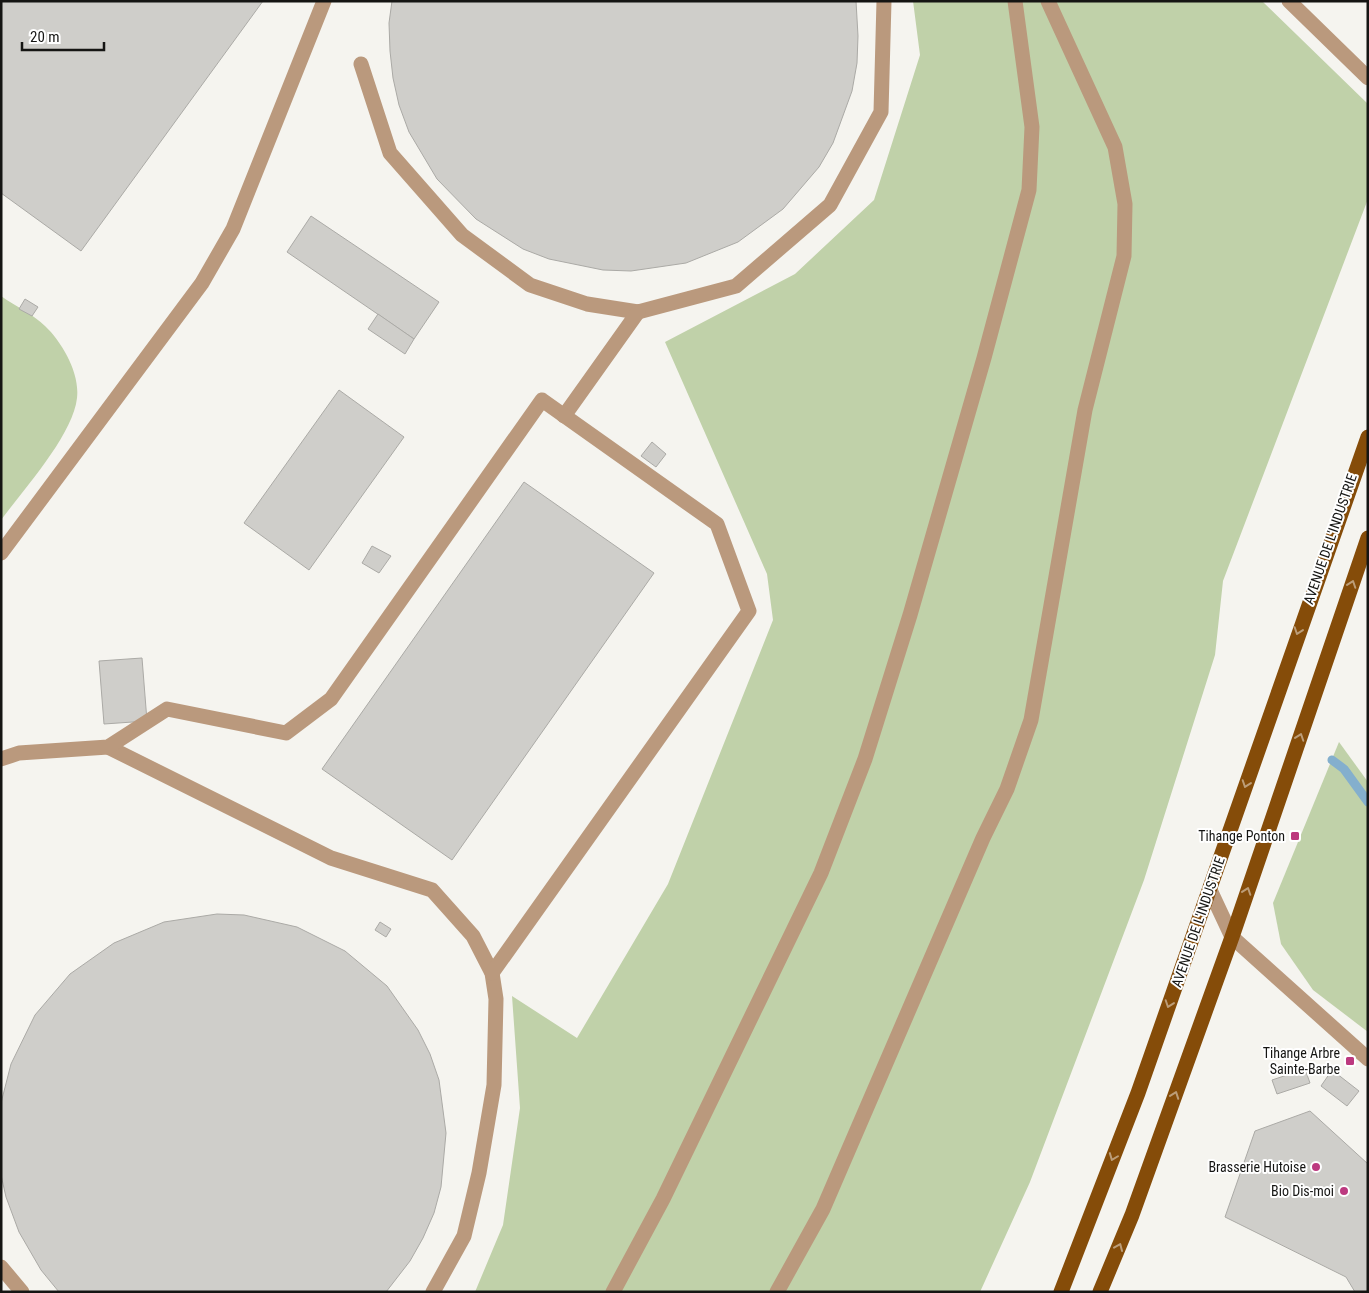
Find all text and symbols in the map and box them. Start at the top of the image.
scale bar [22,20,105,52]
text: 20 m [30,28,60,46]
street label: AVENUE DE L'INDUSTRIE [1300,472,1360,606]
one-way arrow [1346,580,1356,588]
one-way arrow [1294,626,1304,634]
one-way arrow [1294,734,1304,742]
one-way arrow [1241,780,1251,788]
place label: Tihange Ponton [1198,828,1285,844]
marker: Tihange Ponton [1289,830,1301,842]
street label: AVENUE DE L'INDUSTRIE [1168,855,1228,989]
one-way arrow [1242,887,1252,896]
one-way arrow [1165,999,1175,1008]
place label: Tihange Arbre Sainte-Barbe [1263,1045,1340,1077]
marker: Tihange Arbre Sainte-Barbe [1344,1055,1356,1067]
one-way arrow [1169,1091,1179,1099]
one-way arrow [1109,1152,1119,1160]
place label: Brasserie Hutoise [1208,1159,1306,1175]
marker: Brasserie Hutoise [1310,1161,1322,1173]
place label: Bio Dis-moi [1271,1183,1334,1199]
marker: Bio Dis-moi [1338,1185,1350,1197]
one-way arrow [1112,1243,1123,1252]

